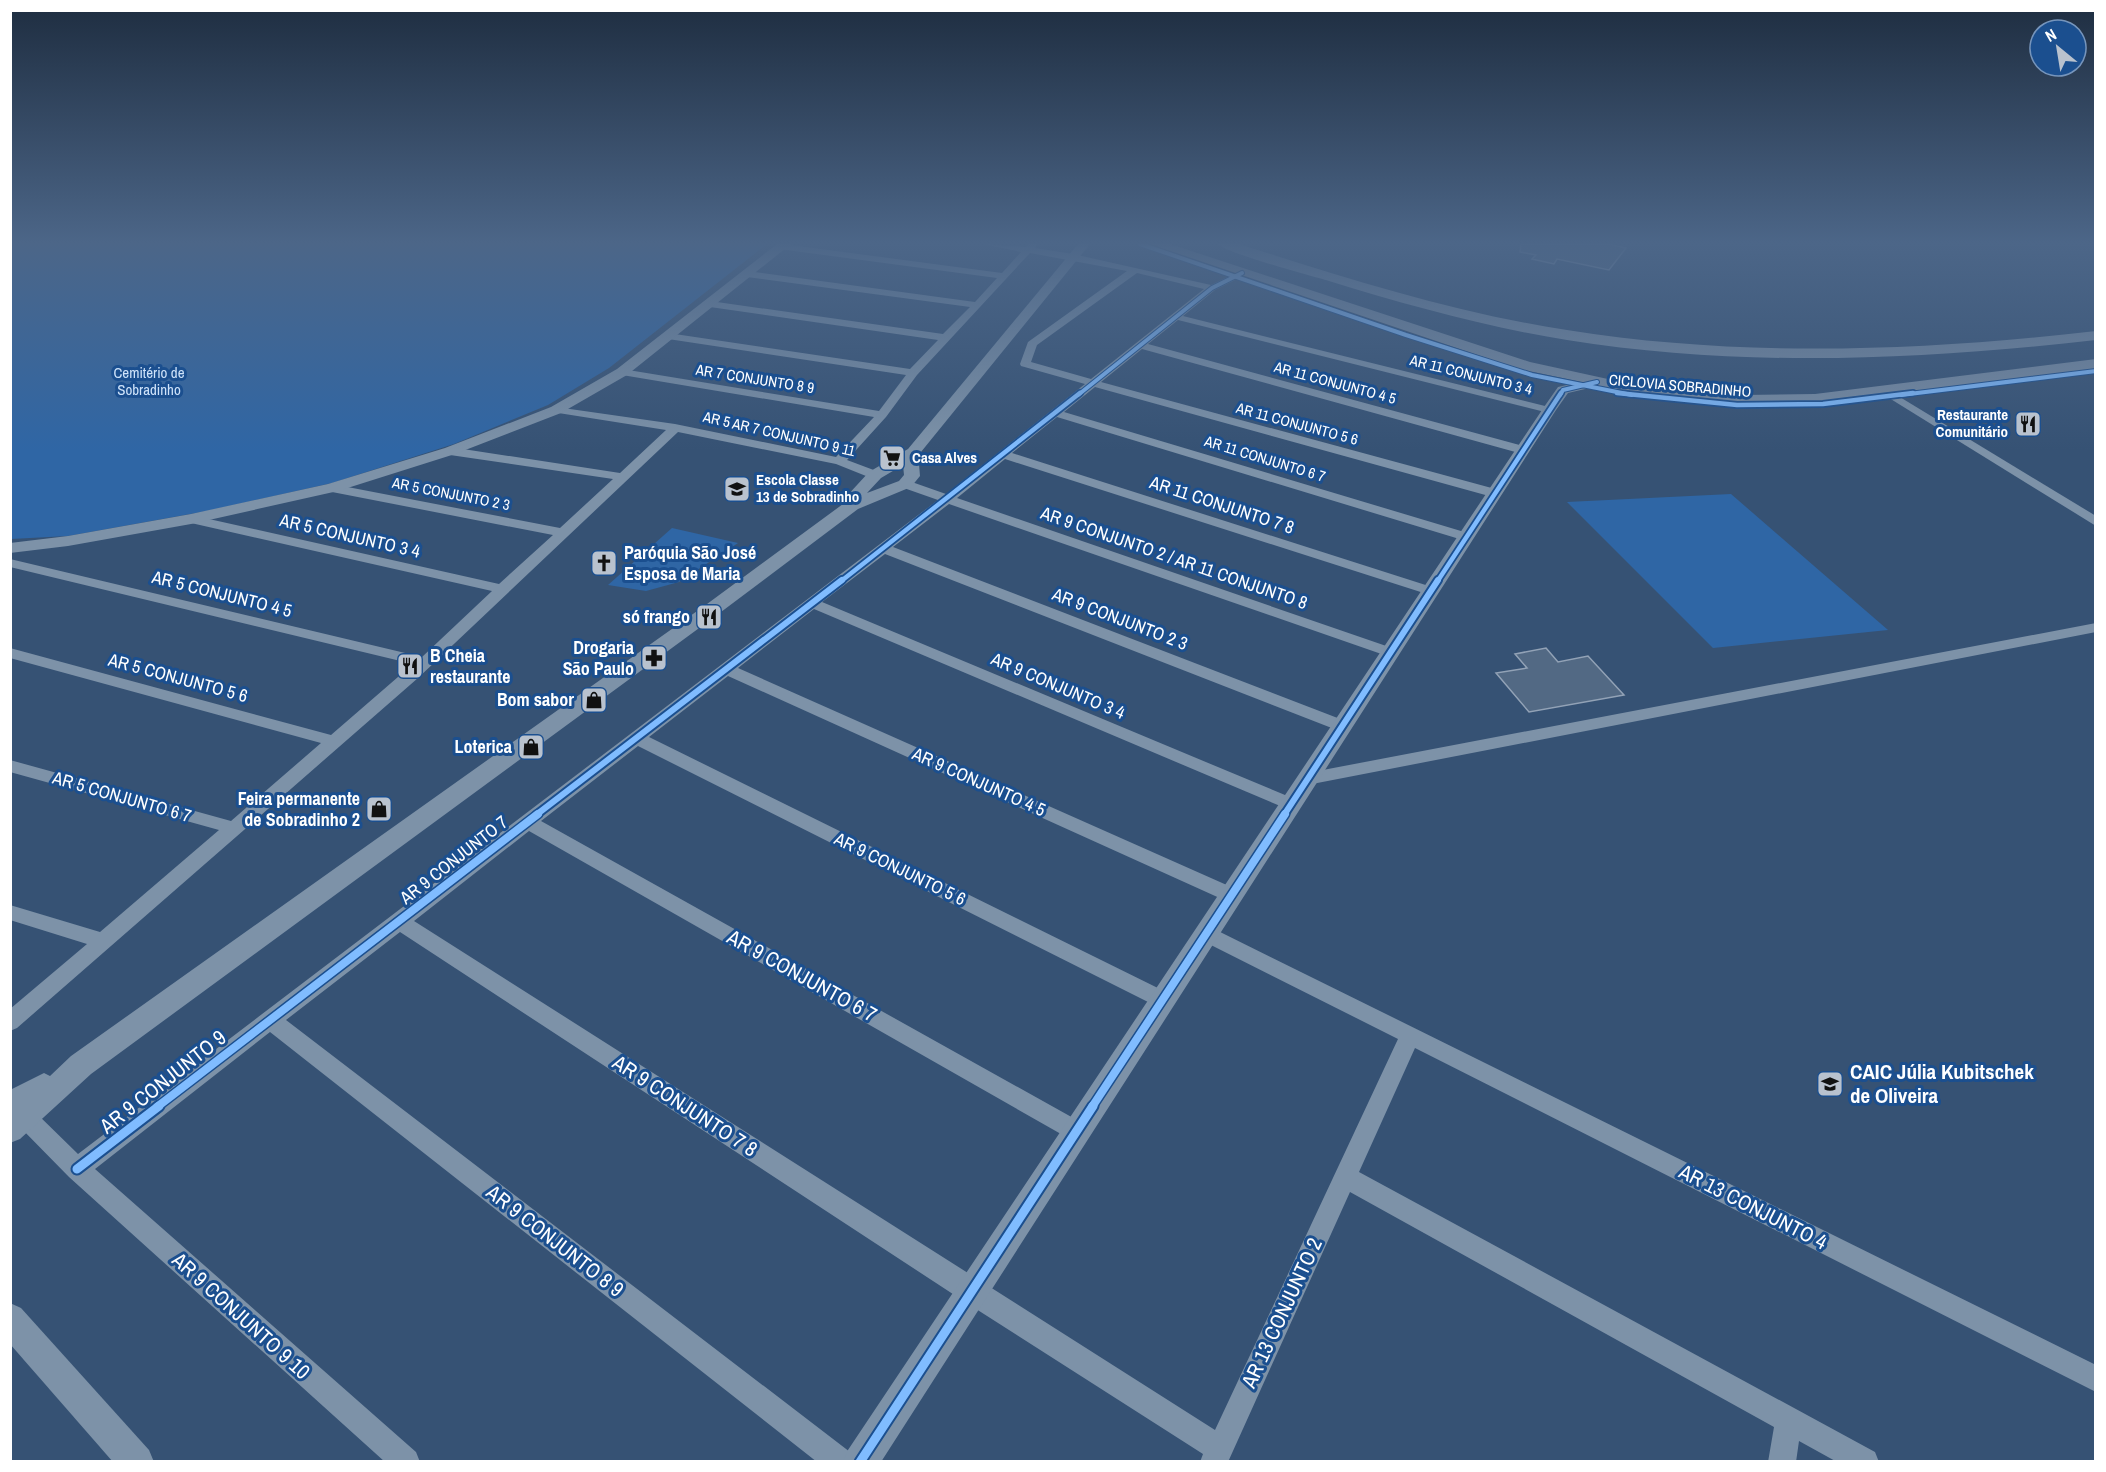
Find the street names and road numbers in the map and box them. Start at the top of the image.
street label: AR 11 CONJUNTO 3 4 [1407,349,1535,400]
street label: AR 11 CONJUNTO 4 5 [1271,356,1399,409]
street label: AR 7 CONJUNTO 8 9 [693,359,816,398]
street label: CICLOVIA SOBRADINHO [1608,369,1752,402]
street label: AR 11 CONJUNTO 5 6 [1233,397,1361,450]
street label: AR 5 AR 7 CONJUNTO 9 11 [700,406,857,461]
street label: AR 11 CONJUNTO 6 7 [1201,430,1328,487]
street label: AR 11 CONJUNTO 7 8 [1146,469,1298,540]
street label: AR 5 CONJUNTO 2 3 [390,472,512,515]
street label: AR 9 CONJUNTO 2 / AR 11 CONJUNTO 8 [1037,500,1311,615]
street label: AR 5 CONJUNTO 3 4 [277,507,423,564]
street label: AR 5 CONJUNTO 4 5 [149,564,295,623]
street label: AR 9 CONJUNTO 2 3 [1048,581,1192,656]
street label: AR 9 CONJUNTO 3 4 [986,646,1129,725]
street label: AR 5 CONJUNTO 5 6 [105,647,251,708]
street label: AR 9 CONJUNTO 4 5 [908,741,1050,822]
street label: AR 5 CONJUNTO 6 7 [49,764,194,828]
street label: AR 9 CONJUNTO 7 [394,809,513,910]
street label: AR 9 CONJUNTO 5 6 [829,825,970,911]
street label: AR 9 CONJUNTO 6 7 [721,922,882,1029]
street label: AR 9 CONJUNTO 9 [93,1023,232,1141]
street label: AR 9 CONJUNTO 7 8 [606,1047,763,1163]
street label: AR 13 CONJUNTO 4 [1673,1156,1833,1257]
street label: AR 9 CONJUNTO 8 9 [480,1177,630,1303]
street label: AR 13 CONJUNTO 2 [1234,1233,1329,1393]
street label: AR 9 CONJUNTO 9 10 [165,1245,317,1386]

